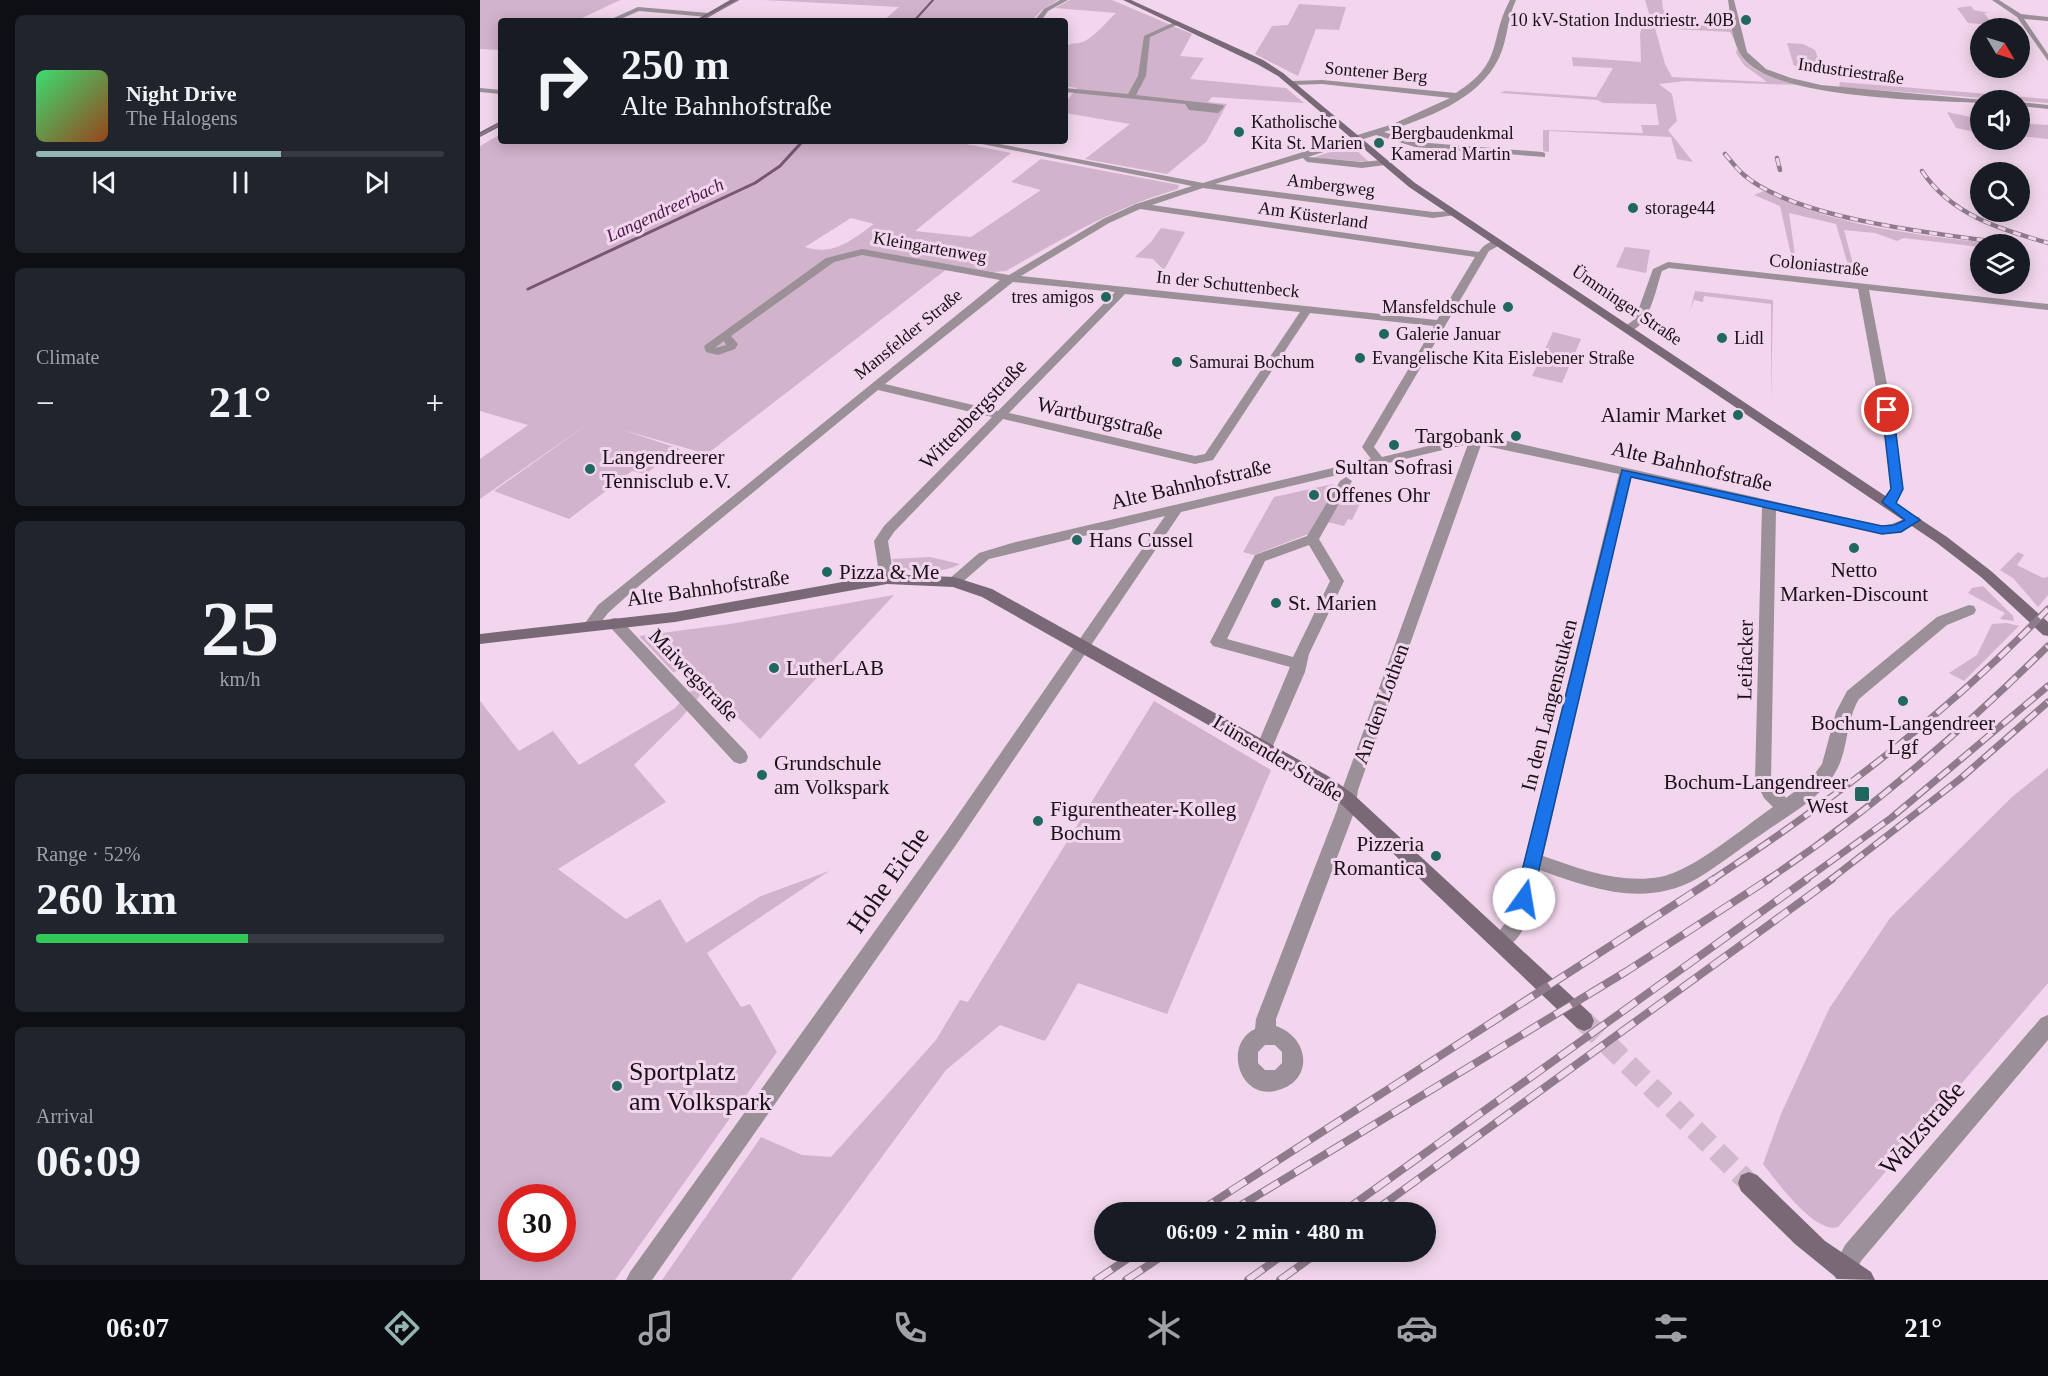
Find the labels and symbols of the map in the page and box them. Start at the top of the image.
place label: 10 kV-Station Industriestr. 40B [1510,10,1734,30]
marker: 10 kV-Station Industriestr. 40B [1739,13,1753,27]
north arrow [1970,18,2030,78]
street label: Industriestraße [1797,54,1905,88]
street label: Sontener Berg [1324,58,1428,86]
place label: Katholische Kita St. Marien [1251,112,1362,153]
place label: Bergbaudenkmal Kamerad Martin [1391,123,1514,164]
marker: Katholische Kita St. Marien [1232,125,1246,139]
marker: Bergbaudenkmal Kamerad Martin [1372,136,1386,150]
street label: Ambergweg [1286,170,1376,200]
water label: Langendreerbach [602,174,727,246]
street label: Am Küsterland [1257,197,1369,233]
place label: storage44 [1645,198,1715,218]
marker: storage44 [1626,201,1640,215]
street label: Kleingartenweg [872,227,988,267]
street label: Coloniastraße [1768,250,1870,280]
street label: Ümminger Straße [1568,261,1686,349]
street label: In der Schuttenbeck [1155,267,1301,301]
street label: Mansfelder Straße [850,285,966,383]
place label: tres amigos [1012,287,1094,307]
marker: tres amigos [1099,290,1113,304]
place label: Mansfeldschule [1382,297,1496,317]
marker: Mansfeldschule [1501,300,1515,314]
place label: Galerie Januar [1396,324,1500,344]
marker: Galerie Januar [1377,327,1391,341]
place label: Lidl [1734,328,1764,348]
marker: Lidl [1715,331,1729,345]
place label: Evangelische Kita Eislebener Straße [1372,348,1634,368]
marker: Evangelische Kita Eislebener Straße [1353,351,1367,365]
place label: Samurai Bochum [1189,352,1314,372]
street label: Wittenbergstraße [915,354,1031,474]
marker: Samurai Bochum [1170,355,1184,369]
pin [1861,384,1912,435]
street label: Wartburgstraße [1035,392,1165,444]
place label: Alamir Market [1601,403,1726,427]
marker: Alamir Market [1731,408,1745,422]
place label: Targobank [1415,424,1504,448]
marker: Targobank [1509,429,1523,443]
street label: Alte Bahnhofstraße [1609,436,1775,496]
marker: Sultan Sofrasi [1387,438,1401,452]
place label: Langendreerer Tennisclub e.V. [602,445,731,493]
street label: Alte Bahnhofstraße [1108,454,1274,514]
place label: Sultan Sofrasi [1335,455,1453,479]
marker: Langendreerer Tennisclub e.V. [583,462,597,476]
place label: Offenes Ohr [1326,483,1430,507]
marker: Offenes Ohr [1307,488,1321,502]
place label: Hans Cussel [1089,528,1194,552]
marker: Hans Cussel [1070,533,1084,547]
marker: Netto Marken-Discount [1847,541,1861,555]
place label: Netto Marken-Discount [1780,558,1928,606]
place label: Pizza & Me [839,560,939,584]
street label: Alte Bahnhofstraße [625,565,791,611]
marker: Pizza & Me [820,565,834,579]
place label: St. Marien [1288,591,1377,615]
marker: St. Marien [1269,596,1283,610]
street label: In den Langenstuken [1516,616,1582,793]
street label: Leifacker [1732,620,1758,700]
street label: Maiwegstraße [644,624,744,726]
street label: An den Lothen [1348,640,1414,767]
place label: LutherLAB [786,656,884,680]
marker: LutherLAB [767,661,781,675]
marker: Bochum-Langendreer Lgf [1896,694,1910,708]
street label: Lünsender Straße [1209,710,1347,806]
place label: Bochum-Langendreer Lgf [1811,711,1995,759]
place label: Grundschule am Volkspark [774,751,890,799]
marker: Grundschule am Volkspark [755,768,769,782]
place label: Bochum-Langendreer West [1664,770,1848,818]
marker: Bochum-Langendreer West [1853,785,1871,803]
place label: Figurentheater-Kolleg Bochum [1050,797,1237,845]
marker: Figurentheater-Kolleg Bochum [1031,814,1045,828]
street label: Hohe Eiche [841,822,935,938]
place label: Pizzeria Romantica [1333,832,1425,880]
marker: Pizzeria Romantica [1429,849,1443,863]
position arrow [1492,867,1556,931]
place label: Sportplatz am Volkspark [629,1057,772,1116]
street label: Walzstraße [1873,1075,1971,1181]
marker: Sportplatz am Volkspark [610,1079,624,1093]
speed limit sign: 30 [498,1184,576,1262]

